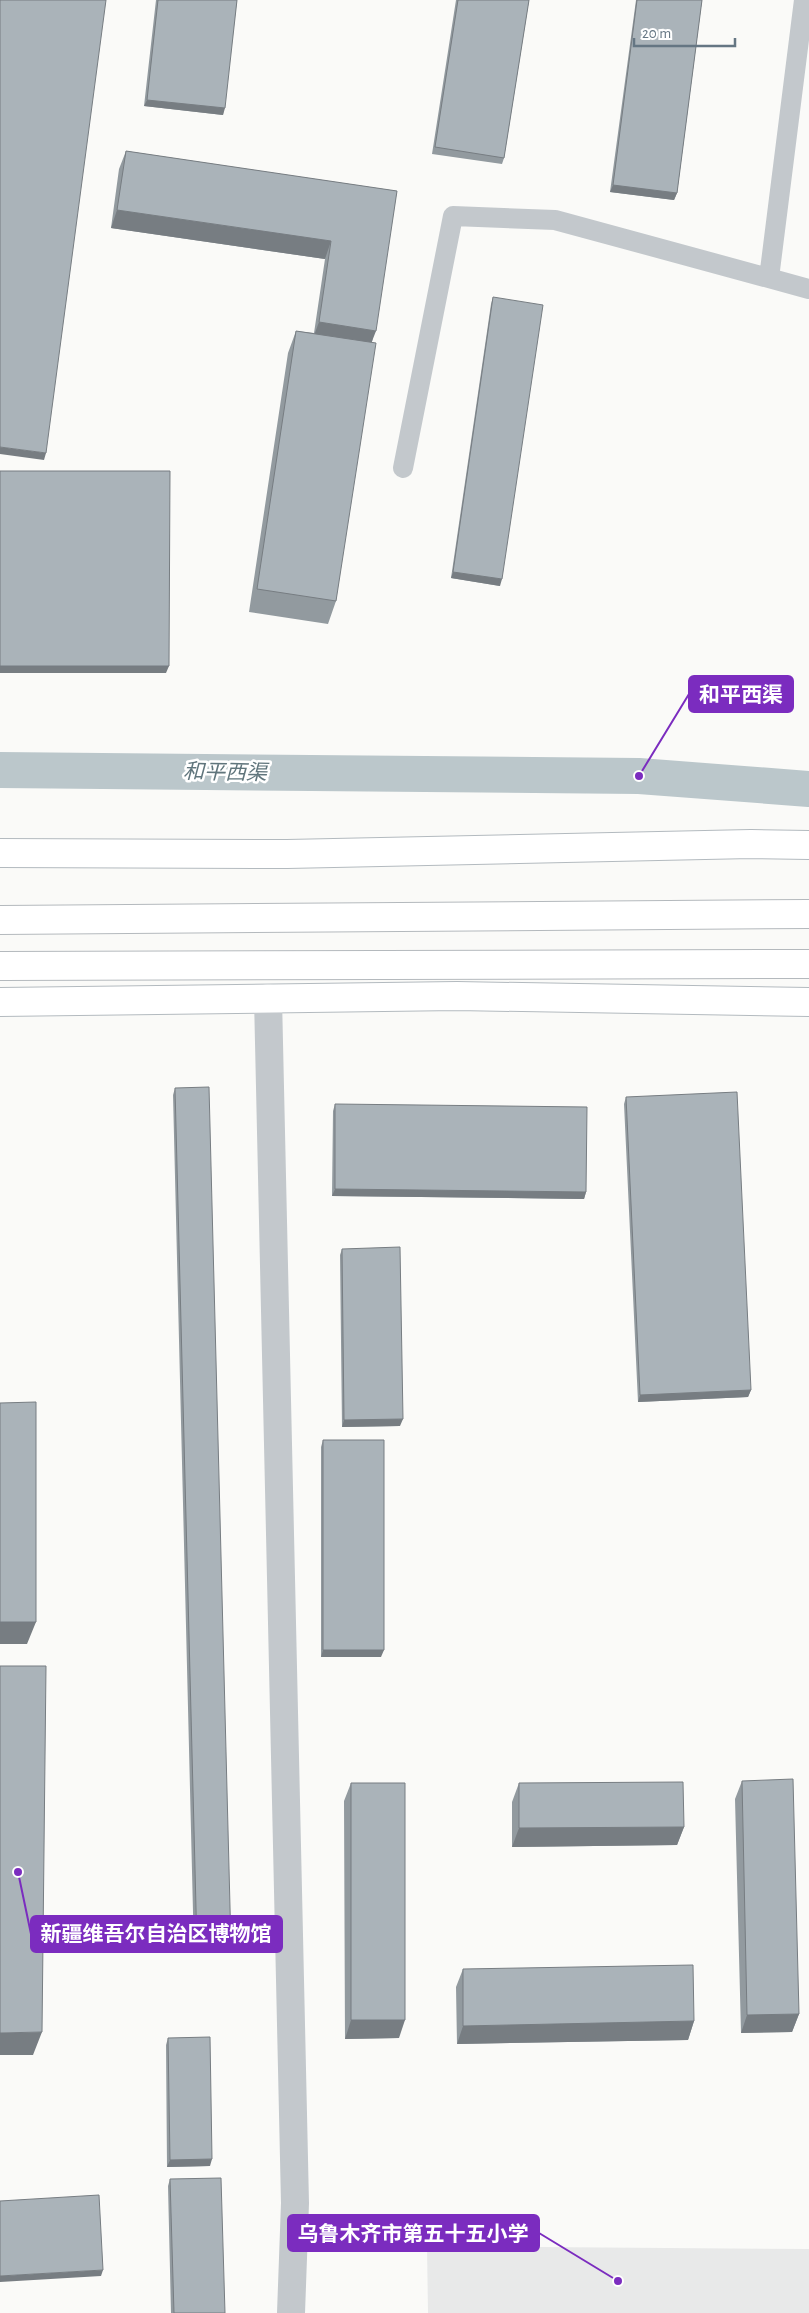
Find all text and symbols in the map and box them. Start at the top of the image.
scale bar [634,15,735,47]
text: 20 m [642,26,671,41]
callout: 和平西渠 [689,676,793,712]
text: 和平西渠 [699,683,783,706]
water label: 和平西渠 [183,760,270,784]
callout: 新疆维吾尔自治区博物馆 [31,1916,282,1952]
text: 新疆维吾尔自治区博物馆 [41,1922,272,1945]
callout: 乌鲁木齐市第五十五小学 [288,2215,539,2251]
text: 乌鲁木齐市第五十五小学 [298,2222,529,2245]

